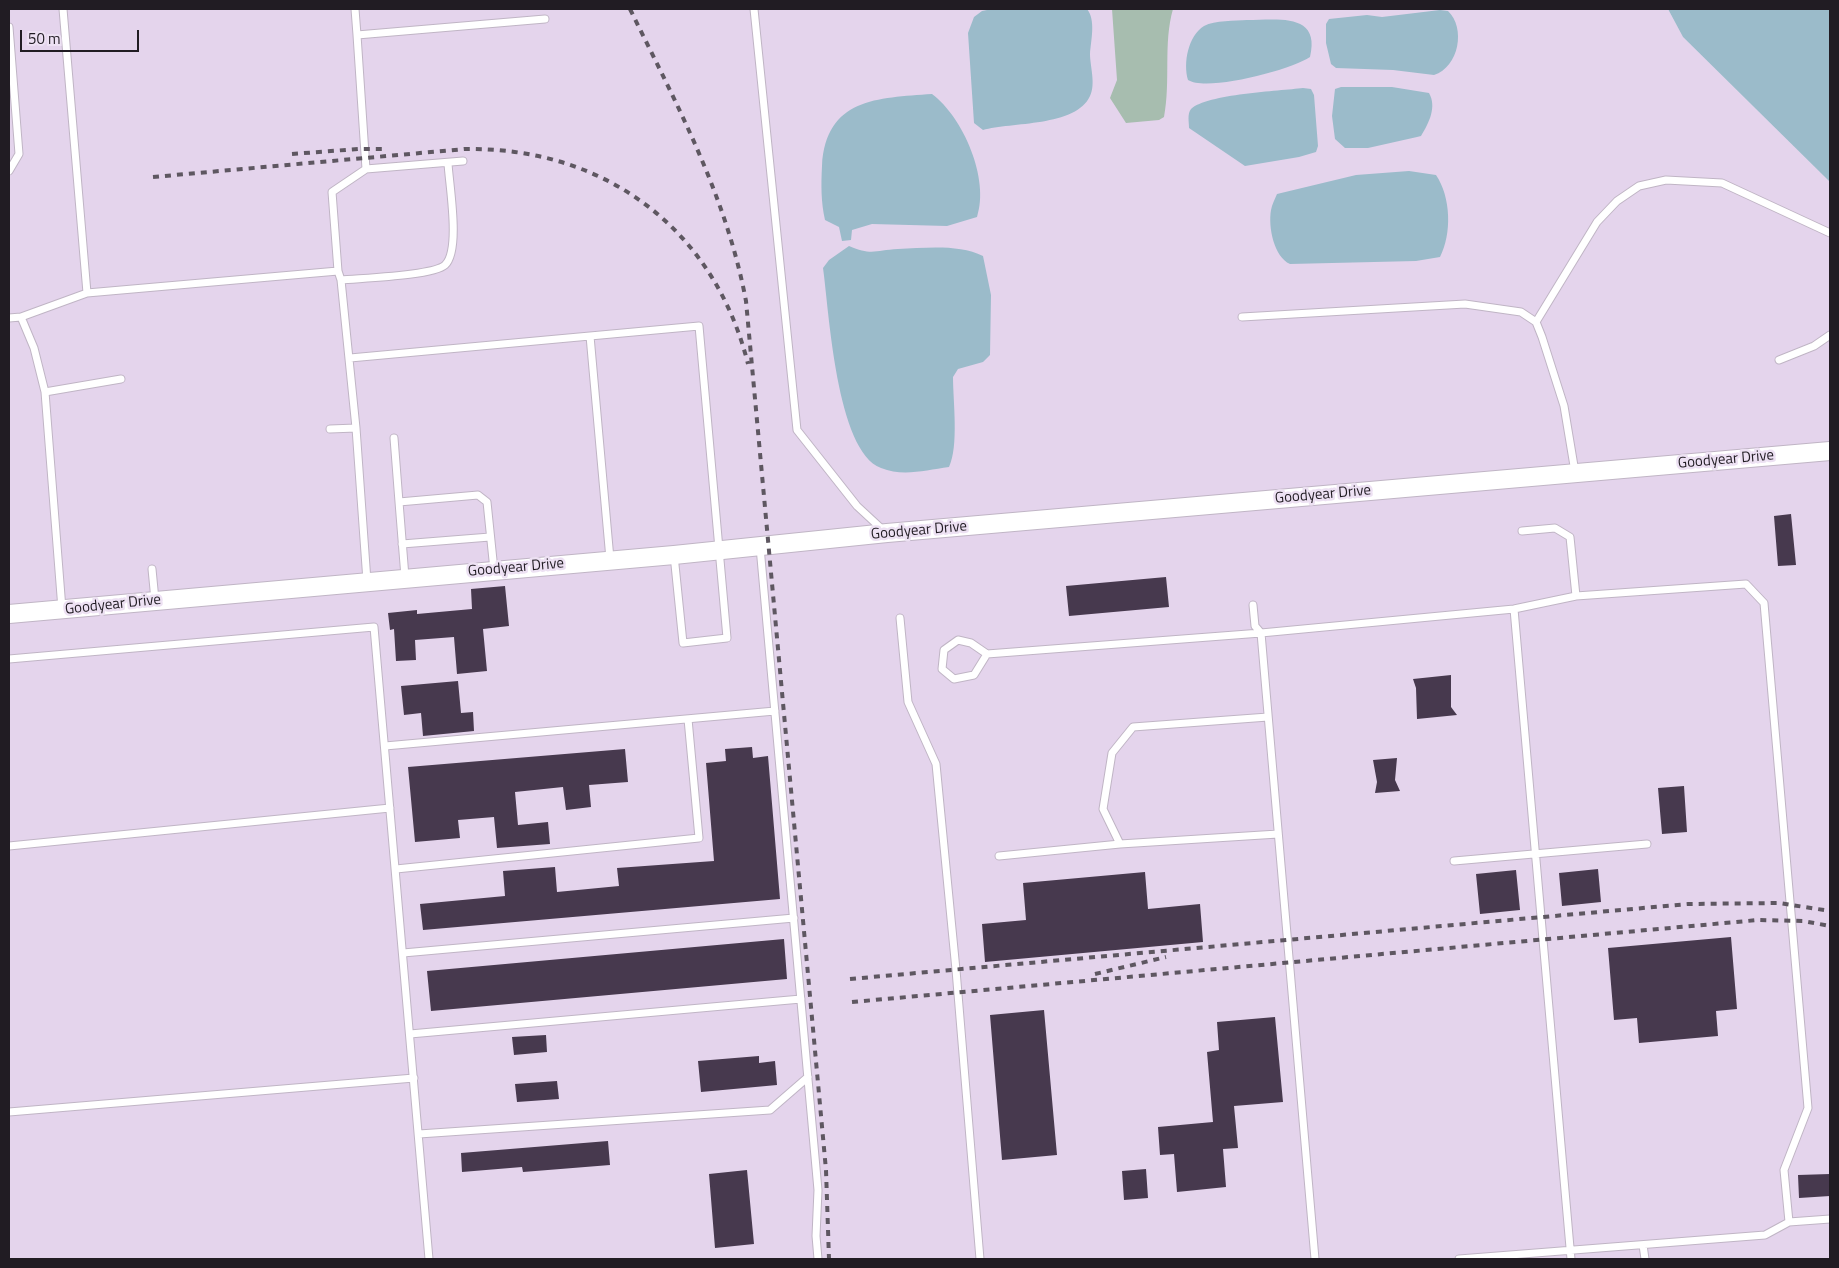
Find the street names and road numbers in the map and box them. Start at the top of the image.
street label: Goodyear Drive [1677,447,1775,473]
street label: Goodyear Drive [1274,482,1372,508]
street label: Goodyear Drive [870,518,968,544]
street label: Goodyear Drive [467,555,565,581]
street label: Goodyear Drive [64,591,162,619]

